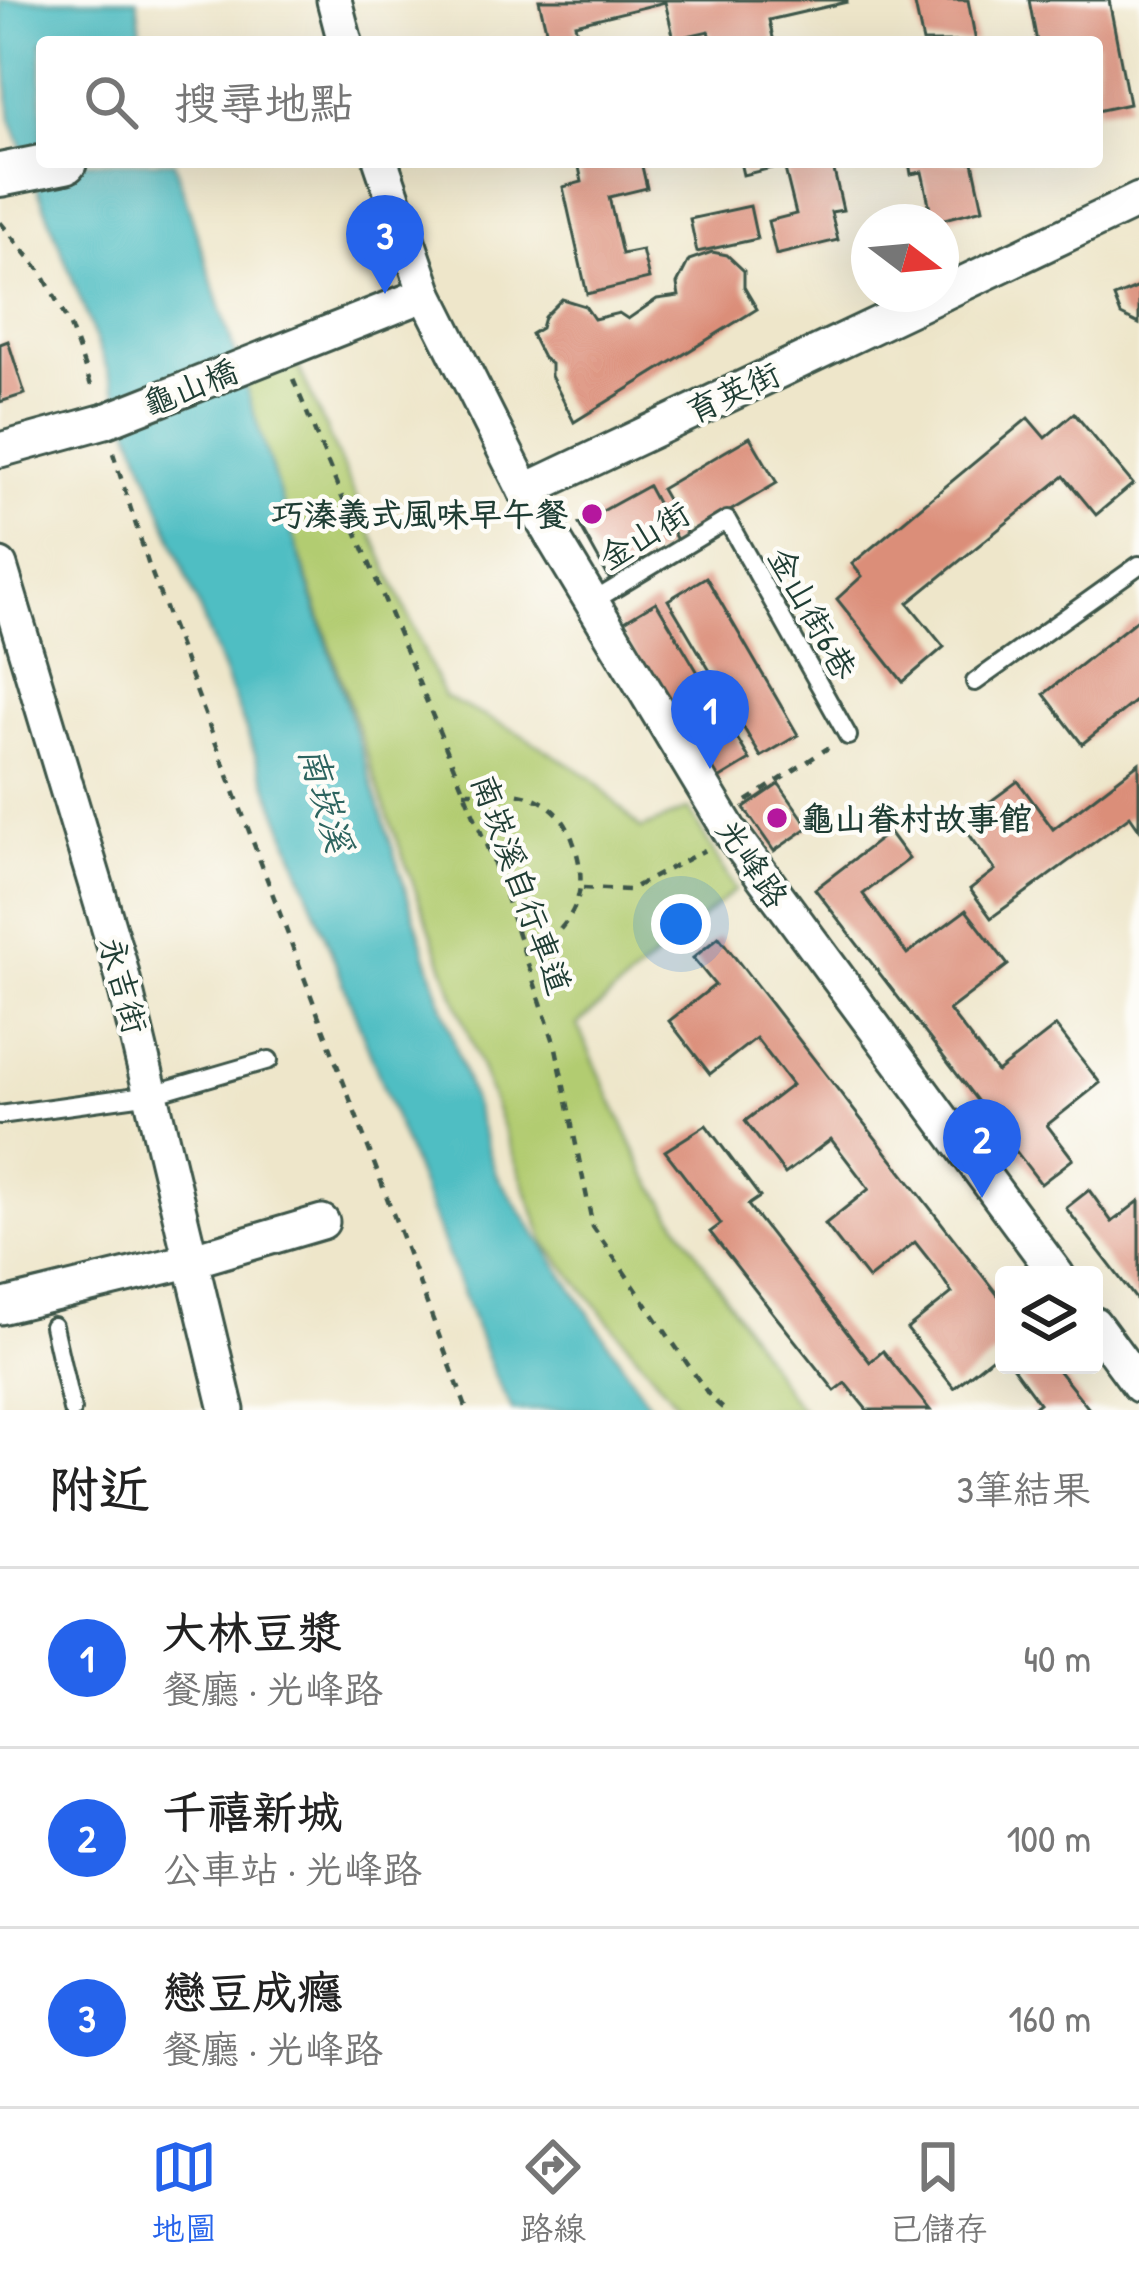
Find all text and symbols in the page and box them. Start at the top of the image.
search box [36,36,1103,168]
icon: search [78,69,144,135]
text: 搜尋地點 [174,72,354,133]
pin: 3 [346,195,424,294]
north arrow [851,204,959,312]
street label: 龜山橋 [136,348,244,426]
street label: 育英街 [679,351,787,433]
street label: 金山街 [590,491,698,579]
place label: 巧溱義式風味早午餐 [271,492,568,536]
marker: 巧溱義式風味早午餐 [579,501,605,527]
street label: 金山街6巷 [759,539,867,687]
pin: 1 [671,670,749,769]
water label: 南崁溪 [289,740,366,860]
street label: 南崁溪自行車道 [462,768,582,1000]
place label: 龜山眷村故事館 [801,796,1032,840]
marker: 龜山眷村故事館 [764,805,790,831]
street label: 光峰路 [707,810,799,916]
your location [651,894,711,954]
street label: 永吉街 [90,931,158,1039]
pin: 2 [943,1099,1021,1198]
map controls [995,1266,1103,1374]
button: layers [995,1266,1103,1374]
text: 附近 [48,1454,150,1523]
text: 3筆結果 [957,1462,1091,1515]
text: 大林豆漿 [162,1601,342,1662]
text: 1 [80,1631,94,1684]
text: 40 m [1023,1631,1091,1684]
text: 餐廳 · 光峰路 [162,1662,383,1715]
text: 千禧新城 [162,1781,342,1842]
text: 2 [78,1811,96,1864]
text: 100 m [1006,1811,1091,1864]
text: 公車站 · 光峰路 [162,1842,422,1895]
text: 戀豆成癮 [162,1961,342,2022]
text: 3 [78,1991,96,2044]
text: 160 m [1008,1991,1091,2044]
text: 餐廳 · 光峰路 [162,2022,383,2075]
tab: 地圖 [151,2134,217,2250]
tab: 路線 [520,2134,586,2250]
tab: 已儲存 [889,2134,988,2250]

